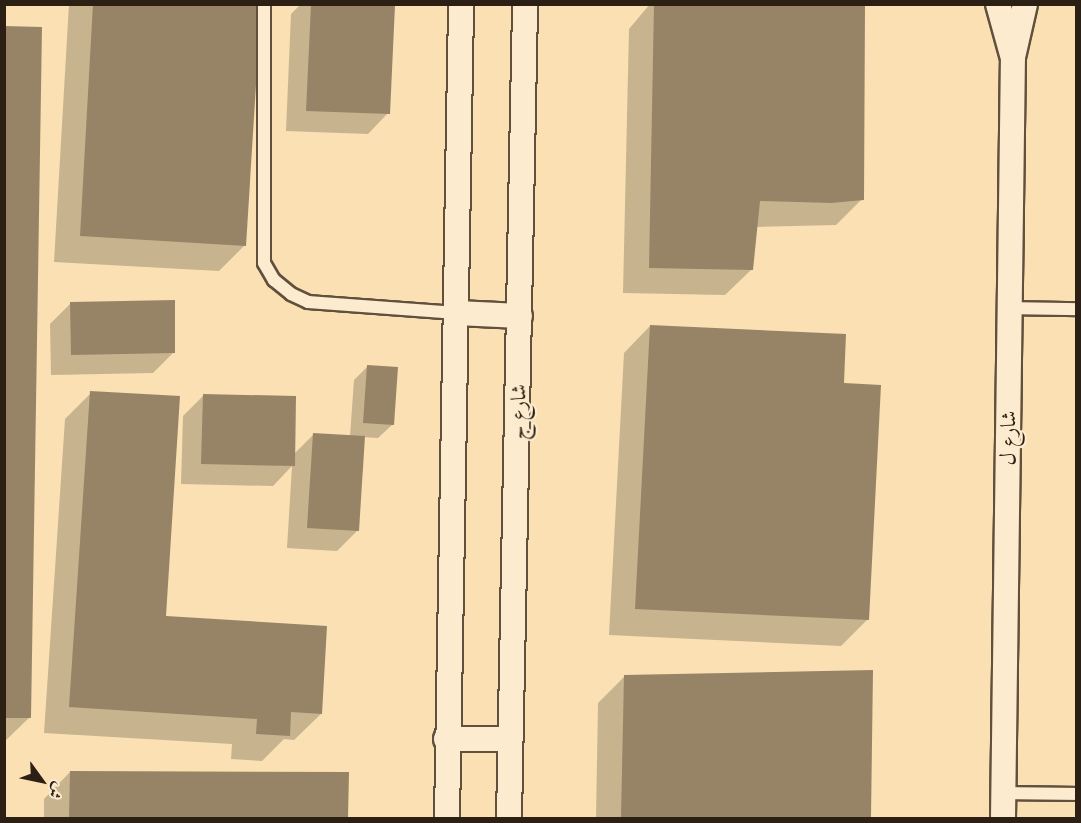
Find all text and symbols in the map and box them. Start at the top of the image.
street label: شارع ج [505,384,531,440]
street label: شارع ل [995,410,1021,466]
north arrow [12,751,72,811]
text: ش [44,779,70,803]

